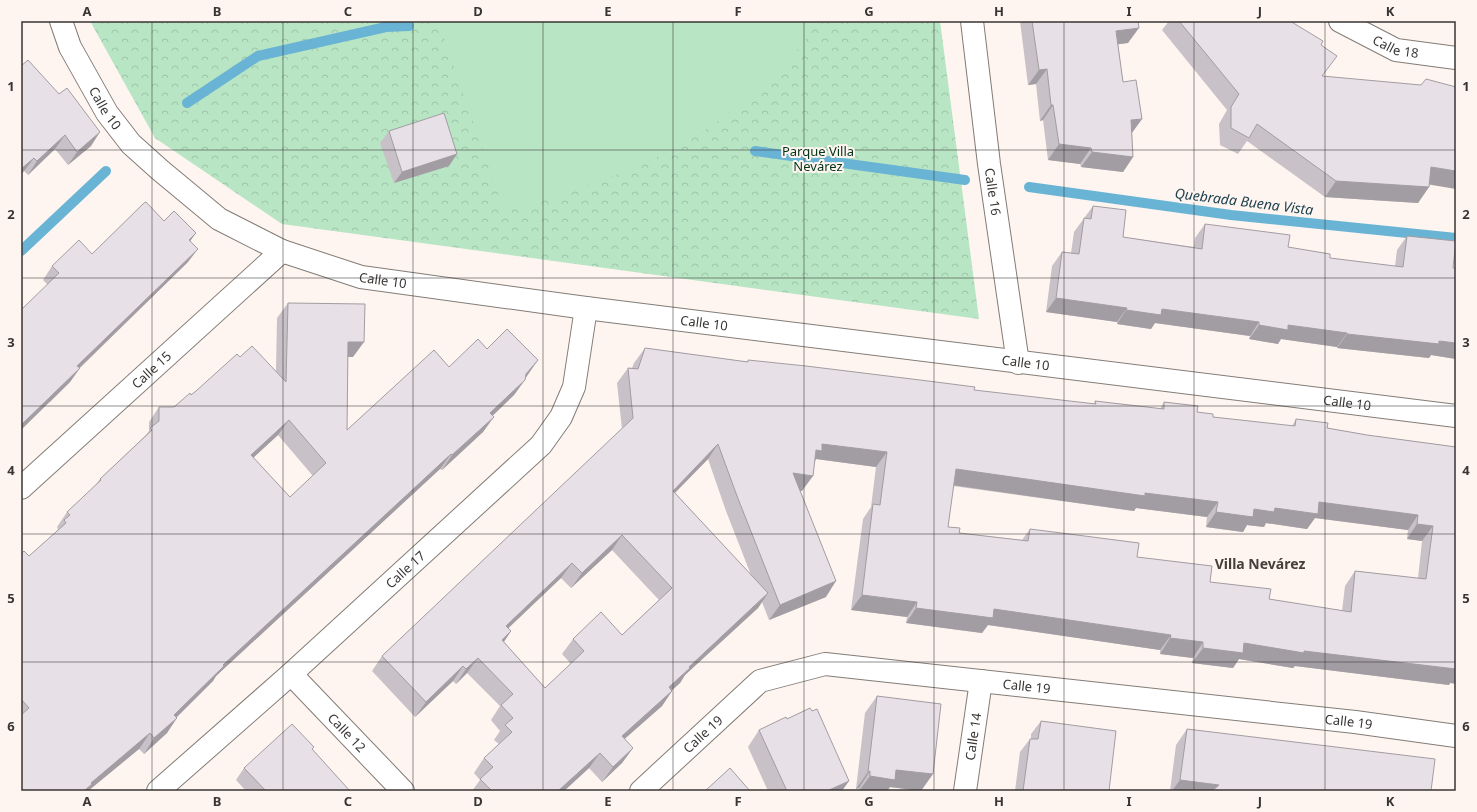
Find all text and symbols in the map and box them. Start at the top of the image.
text: A [83,2,92,20]
text: B [213,2,221,20]
text: C [344,2,352,20]
text: D [473,2,483,20]
text: E [604,2,612,20]
text: F [734,2,742,20]
text: G [864,2,874,20]
text: H [994,2,1004,20]
text: I [1126,2,1132,20]
text: J [1257,2,1262,20]
text: K [1386,2,1395,20]
street label: Calle 18 [1370,31,1420,62]
text: 1 [7,77,15,95]
text: 1 [1462,77,1470,95]
street label: Calle 10 [85,83,126,133]
park label: Parque Villa Nevárez [782,142,854,175]
street label: Calle 16 [981,167,1005,217]
water label: Quebrada Buena Vista [1174,183,1314,219]
text: 2 [7,205,15,223]
text: 2 [1462,205,1470,223]
street label: Calle 10 [358,268,408,292]
street label: Calle 10 [679,311,729,335]
text: 3 [7,333,15,351]
text: 3 [1462,333,1470,351]
street label: Calle 15 [128,347,175,392]
street label: Calle 10 [1001,351,1050,374]
street label: Calle 10 [1322,391,1372,414]
text: 4 [7,461,15,479]
text: 4 [1462,461,1470,479]
street label: Calle 17 [381,547,429,592]
district label: Villa Nevárez [1215,554,1305,573]
text: 5 [7,589,15,607]
text: 5 [1462,589,1470,607]
street label: Calle 19 [1002,675,1051,698]
street label: Calle 12 [324,709,370,756]
street label: Calle 19 [1324,710,1374,733]
street label: Calle 19 [679,711,726,757]
street label: Calle 14 [961,711,985,762]
text: 6 [7,717,15,735]
text: 6 [1462,717,1470,735]
text: A [83,792,92,810]
text: B [213,792,221,810]
text: C [344,792,352,810]
text: D [473,792,483,810]
text: E [604,792,612,810]
text: F [734,792,742,810]
text: G [864,792,874,810]
text: H [994,792,1004,810]
text: I [1126,792,1132,810]
text: J [1257,792,1262,810]
text: K [1386,792,1395,810]

